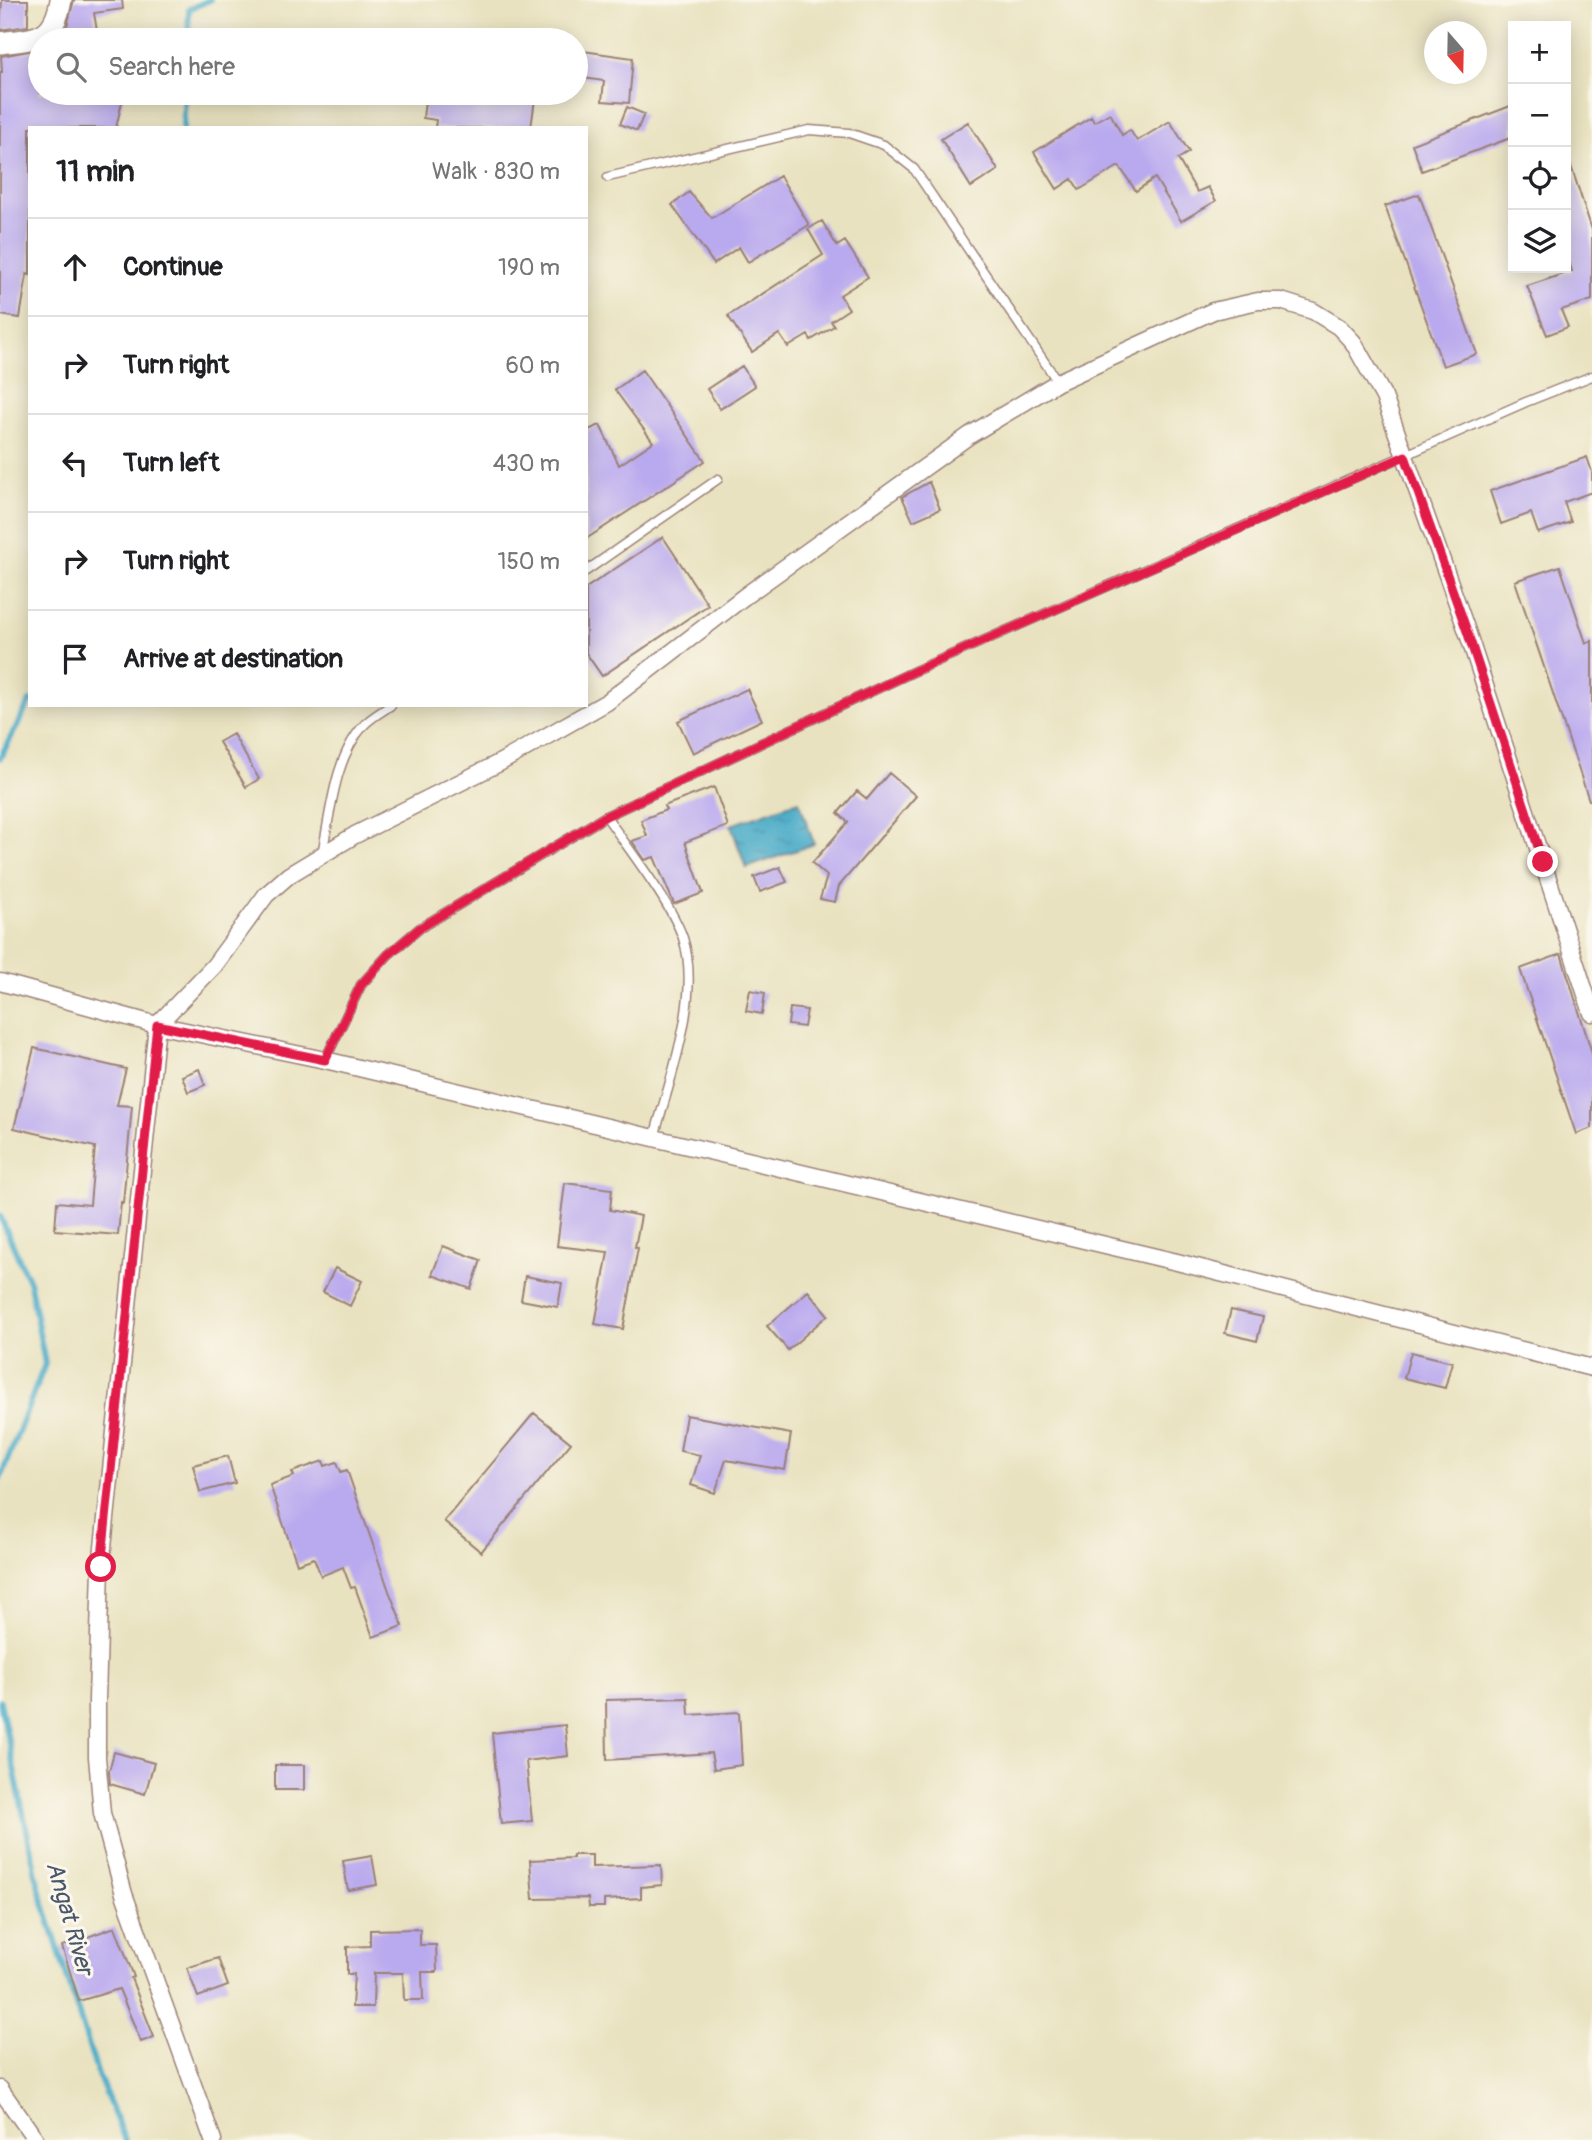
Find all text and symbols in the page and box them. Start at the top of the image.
north arrow [1424,21,1487,84]
map controls [1508,21,1571,273]
button: + [1508,21,1571,84]
search box [28,28,588,105]
icon: search [52,48,90,86]
text: Search here [108,51,235,83]
button: − [1508,84,1571,147]
button: locate [1508,147,1571,210]
text: 11 min [56,153,135,190]
text: Walk · 830 m [432,157,560,186]
button: layers [1508,210,1571,273]
icon: ahead [56,248,94,286]
text: Continue [123,251,223,283]
text: 190 m [498,253,560,282]
icon: right [56,346,94,384]
text: Turn right [123,349,229,381]
text: 60 m [505,351,560,380]
icon: left [56,444,94,482]
text: Turn left [123,447,219,479]
text: 430 m [493,449,560,478]
icon: right [56,542,94,580]
text: Turn right [123,545,229,577]
text: 150 m [497,547,560,576]
icon: arrive [56,640,94,678]
text: Arrive at destination [123,643,343,675]
route end [1527,846,1558,877]
route start [85,1551,116,1582]
water label: Angat River [40,1858,100,1981]

